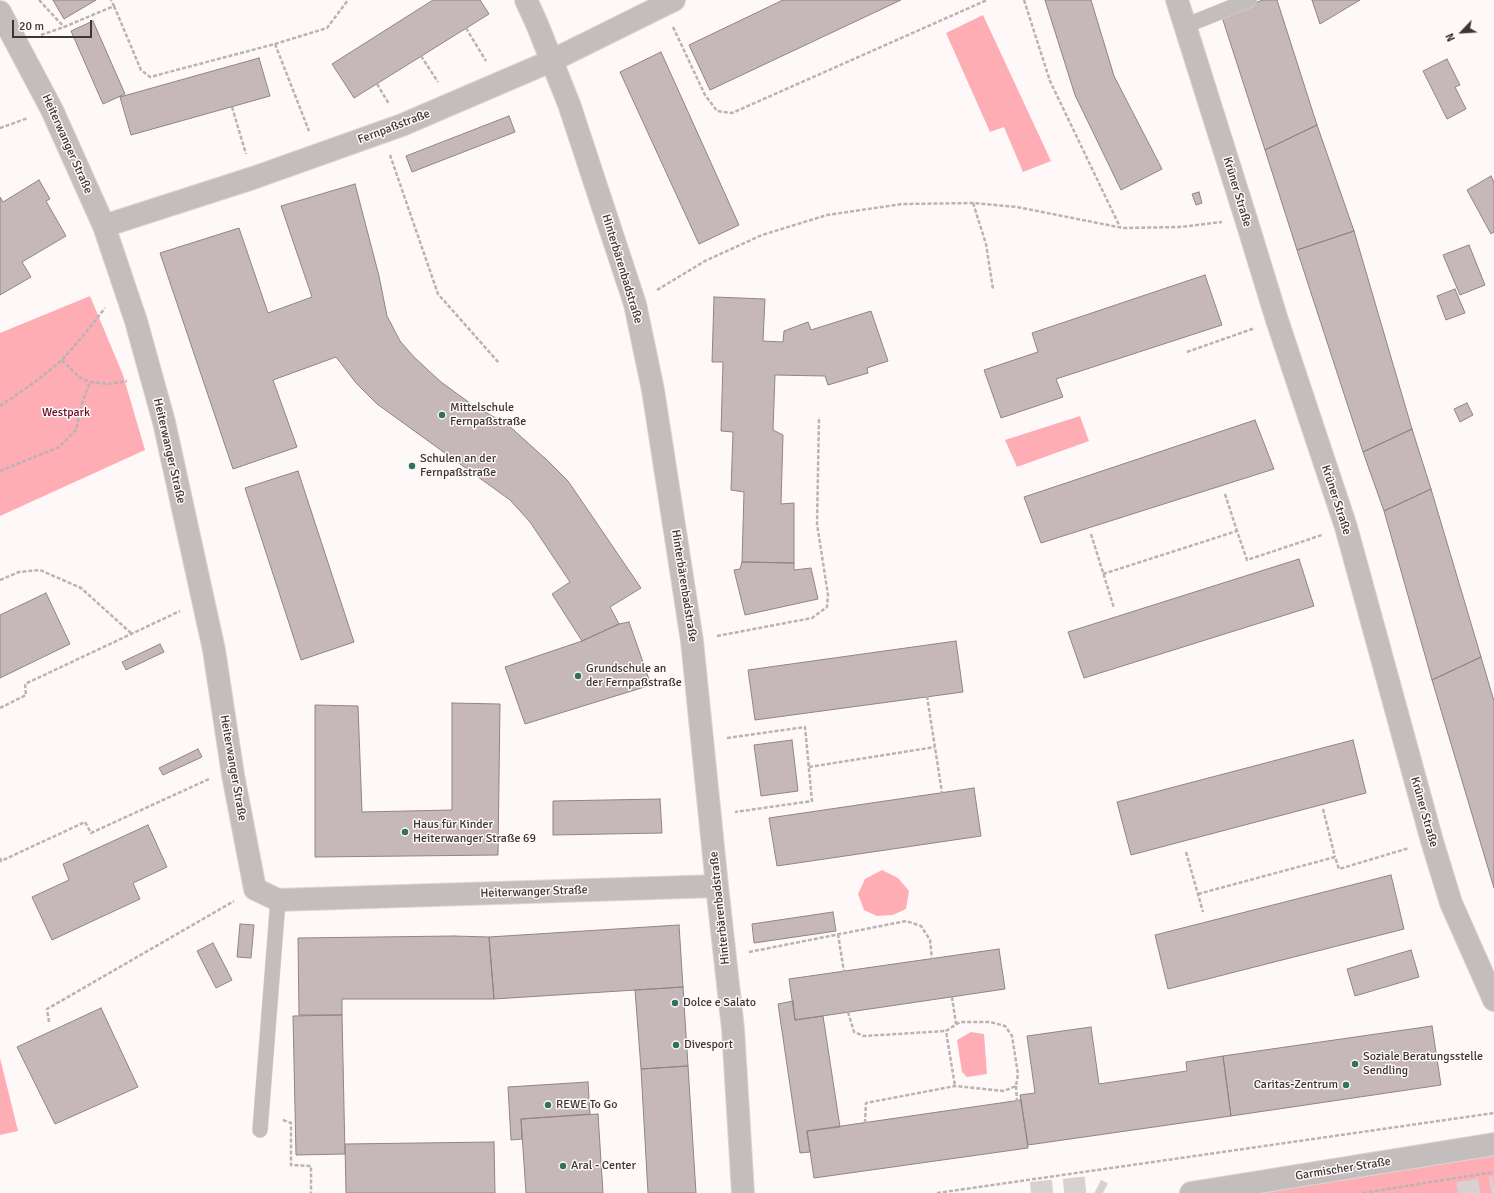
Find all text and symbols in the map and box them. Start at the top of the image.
scale bar [14,12,94,38]
north arrow [1442,12,1482,52]
text: 20 m [19,19,44,34]
text: N [1443,31,1458,43]
street label: Heiterwanger Straße [39,92,95,196]
street label: Fernpaßstraße [356,107,432,147]
street label: Krüner Straße [1220,155,1254,229]
street label: Hinterbärenbadstraße [598,213,646,325]
street label: Heiterwanger Straße [150,397,188,505]
place label: Mittelschule Fernpaßstraße [450,401,526,429]
park label: Westpark [42,406,90,420]
marker: Mittelschule Fernpaßstraße [437,410,447,420]
place label: Schulen an der Fernpaßstraße [420,452,496,480]
marker: Schulen an der Fernpaßstraße [407,461,417,471]
street label: Krüner Straße [1318,463,1354,537]
street label: Hinterbärenbadstraße [668,529,700,643]
place label: Grundschule an der Fernpaßstraße [586,662,682,690]
marker: Grundschule an der Fernpaßstraße [573,671,583,681]
street label: Heiterwanger Straße [217,714,249,822]
street label: Krüner Straße [1407,775,1441,849]
place label: Haus für Kinder Heiterwanger Straße 69 [413,818,536,846]
marker: Haus für Kinder Heiterwanger Straße 69 [400,827,410,837]
street label: Hinterbärenbadstraße [707,851,733,965]
street label: Heiterwanger Straße [480,883,588,901]
place label: Dolce e Salato [683,996,756,1010]
marker: Dolce e Salato [670,998,680,1008]
place label: Divesport [684,1038,733,1052]
marker: Divesport [671,1040,681,1050]
place label: Soziale Beratungsstelle Sendling [1363,1050,1483,1078]
marker: Soziale Beratungsstelle Sendling [1350,1059,1360,1069]
place label: Caritas-Zentrum [1254,1078,1338,1092]
marker: Caritas-Zentrum [1341,1080,1351,1090]
place label: REWE To Go [556,1098,617,1112]
marker: REWE To Go [543,1100,553,1110]
street label: Garmischer Straße [1294,1154,1392,1184]
place label: Aral - Center [571,1159,636,1173]
marker: Aral - Center [558,1161,568,1171]

